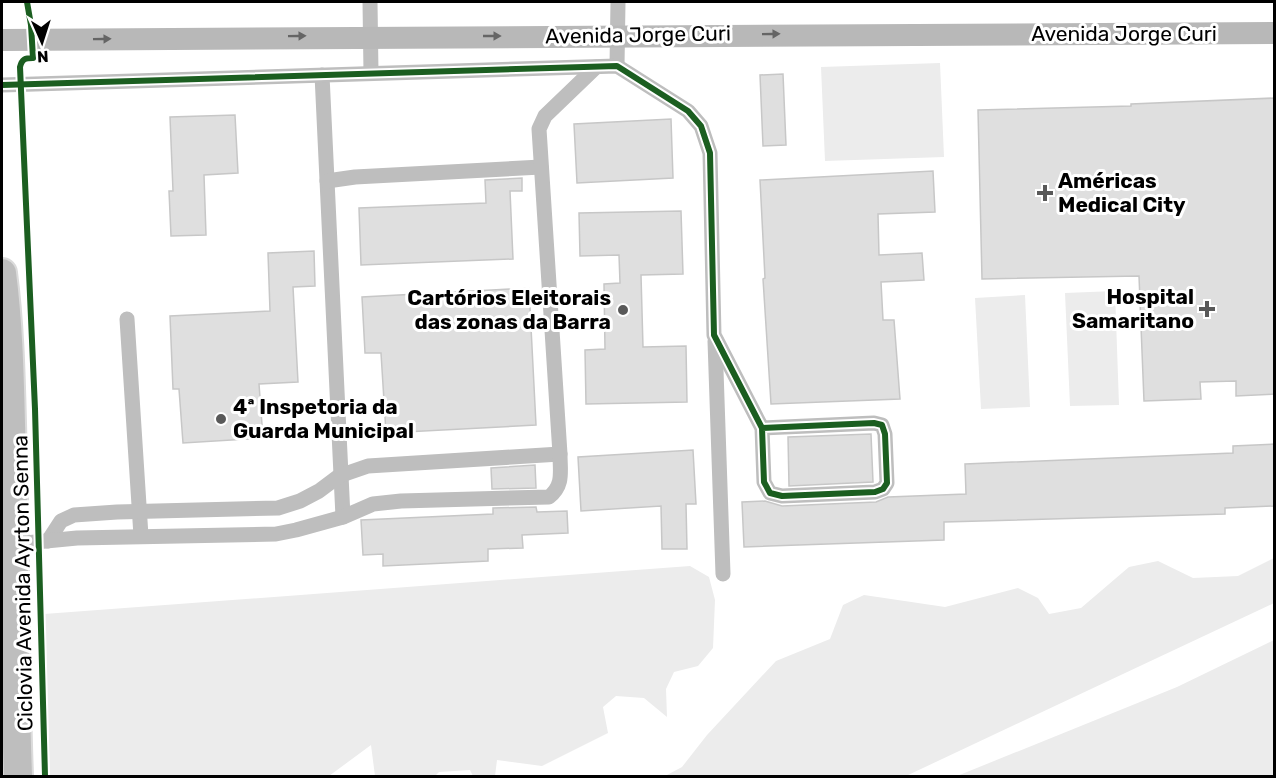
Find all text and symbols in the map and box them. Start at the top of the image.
north arrow [12,12,72,72]
street label: Avenida Jorge Curi [545,20,731,49]
street label: Avenida Jorge Curi [1031,21,1217,46]
one-way arrow [761,29,780,39]
one-way arrow [482,31,501,41]
one-way arrow [287,32,306,41]
one-way arrow [92,34,111,44]
text: N [37,47,49,66]
place label: Américas Medical City [1058,168,1186,217]
marker: Américas Medical City [1036,184,1054,202]
place label: Hospital Samaritano [1072,284,1194,333]
place label: Cartórios Eleitorais das zonas da Barra [407,285,611,334]
marker: Hospital Samaritano [1198,300,1216,318]
marker: Cartórios Eleitorais das zonas da Barra [616,303,630,317]
place label: 4ª Inspetoria da Guarda Municipal [233,394,414,443]
marker: 4ª Inspetoria da Guarda Municipal [214,412,228,426]
street label: Ciclovia Avenida Ayrton Senna [7,435,38,731]

